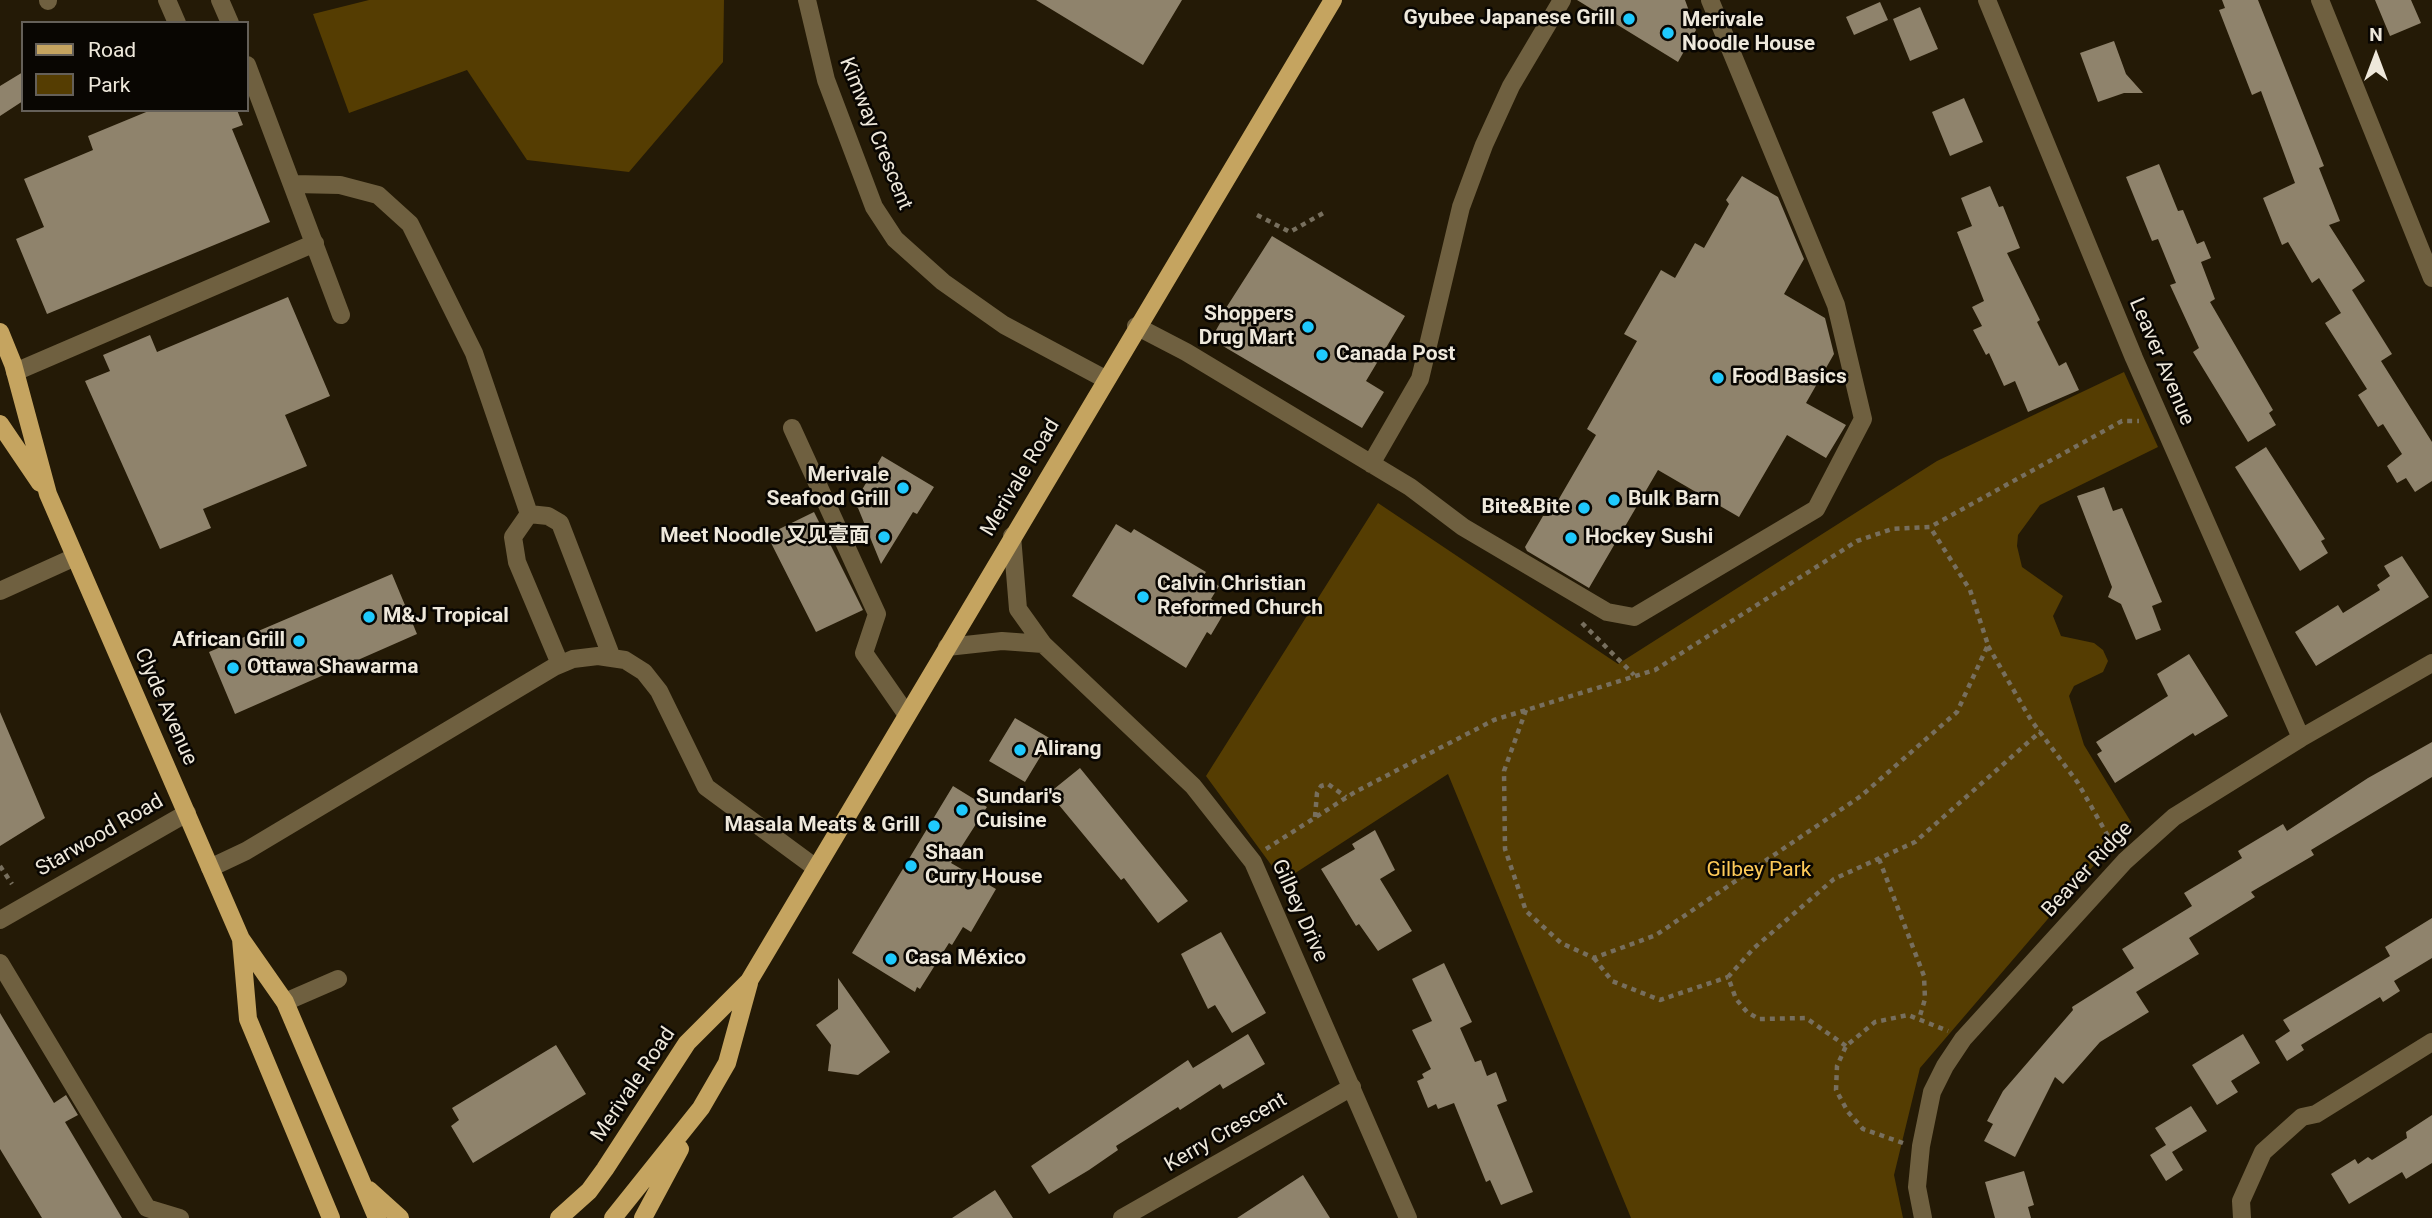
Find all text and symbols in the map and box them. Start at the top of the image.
place label: Gyubee Japanese Grill [1403,6,1615,32]
place label: Merivale Noodle House [1682,8,1815,58]
marker: Gyubee Japanese Grill [1621,11,1637,27]
legend [21,21,248,112]
north arrow [2341,21,2411,91]
text: N [2369,23,2383,46]
marker: Merivale Noodle House [1660,25,1676,41]
text: Road [88,38,136,62]
street label: Kimway Crescent [833,54,917,214]
text: Park [88,73,130,97]
street label: Leaver Avenue [2123,295,2199,429]
place label: Shoppers Drug Mart [1199,302,1294,352]
marker: Shoppers Drug Mart [1300,319,1316,335]
place label: Canada Post [1336,342,1455,368]
marker: Canada Post [1314,347,1330,363]
place label: Food Basics [1732,365,1847,391]
marker: Food Basics [1710,370,1726,386]
street label: Merivale Road [976,415,1066,541]
place label: Merivale Seafood Grill [767,463,889,513]
marker: Merivale Seafood Grill [895,480,911,496]
place label: Bulk Barn [1628,487,1719,513]
marker: Bulk Barn [1606,492,1622,508]
place label: Bite&Bite [1481,495,1570,521]
marker: Bite&Bite [1576,500,1592,516]
place label: Meet Noodle 又见壹面 [660,524,870,550]
place label: Hockey Sushi [1585,525,1713,551]
marker: Meet Noodle 又见壹面 [876,529,892,545]
marker: Hockey Sushi [1563,530,1579,546]
place label: Calvin Christian Reformed Church [1157,572,1323,622]
marker: Calvin Christian Reformed Church [1135,589,1151,605]
place label: M&J Tropical [383,604,509,630]
marker: M&J Tropical [361,609,377,625]
place label: African Grill [172,628,285,654]
marker: African Grill [291,633,307,649]
street label: Clyde Avenue [128,645,202,769]
place label: Ottawa Shawarma [247,655,419,681]
marker: Ottawa Shawarma [225,660,241,676]
place label: Alirang [1034,737,1102,763]
marker: Alirang [1012,742,1028,758]
place label: Sundari's Cuisine [976,785,1062,835]
street label: Starwood Road [32,789,168,883]
marker: Sundari's Cuisine [954,802,970,818]
place label: Masala Meats & Grill [725,813,920,839]
street label: Beaver Ridge [2037,817,2139,923]
marker: Masala Meats & Grill [926,818,942,834]
place label: Shaan Curry House [925,841,1042,891]
street label: Gilbey Drive [1265,856,1333,966]
marker: Shaan Curry House [903,858,919,874]
park label: Gilbey Park [1707,858,1811,884]
place label: Casa México [905,946,1026,972]
marker: Casa México [883,951,899,967]
street label: Merivale Road [586,1023,682,1147]
street label: Kerry Crescent [1160,1088,1292,1178]

